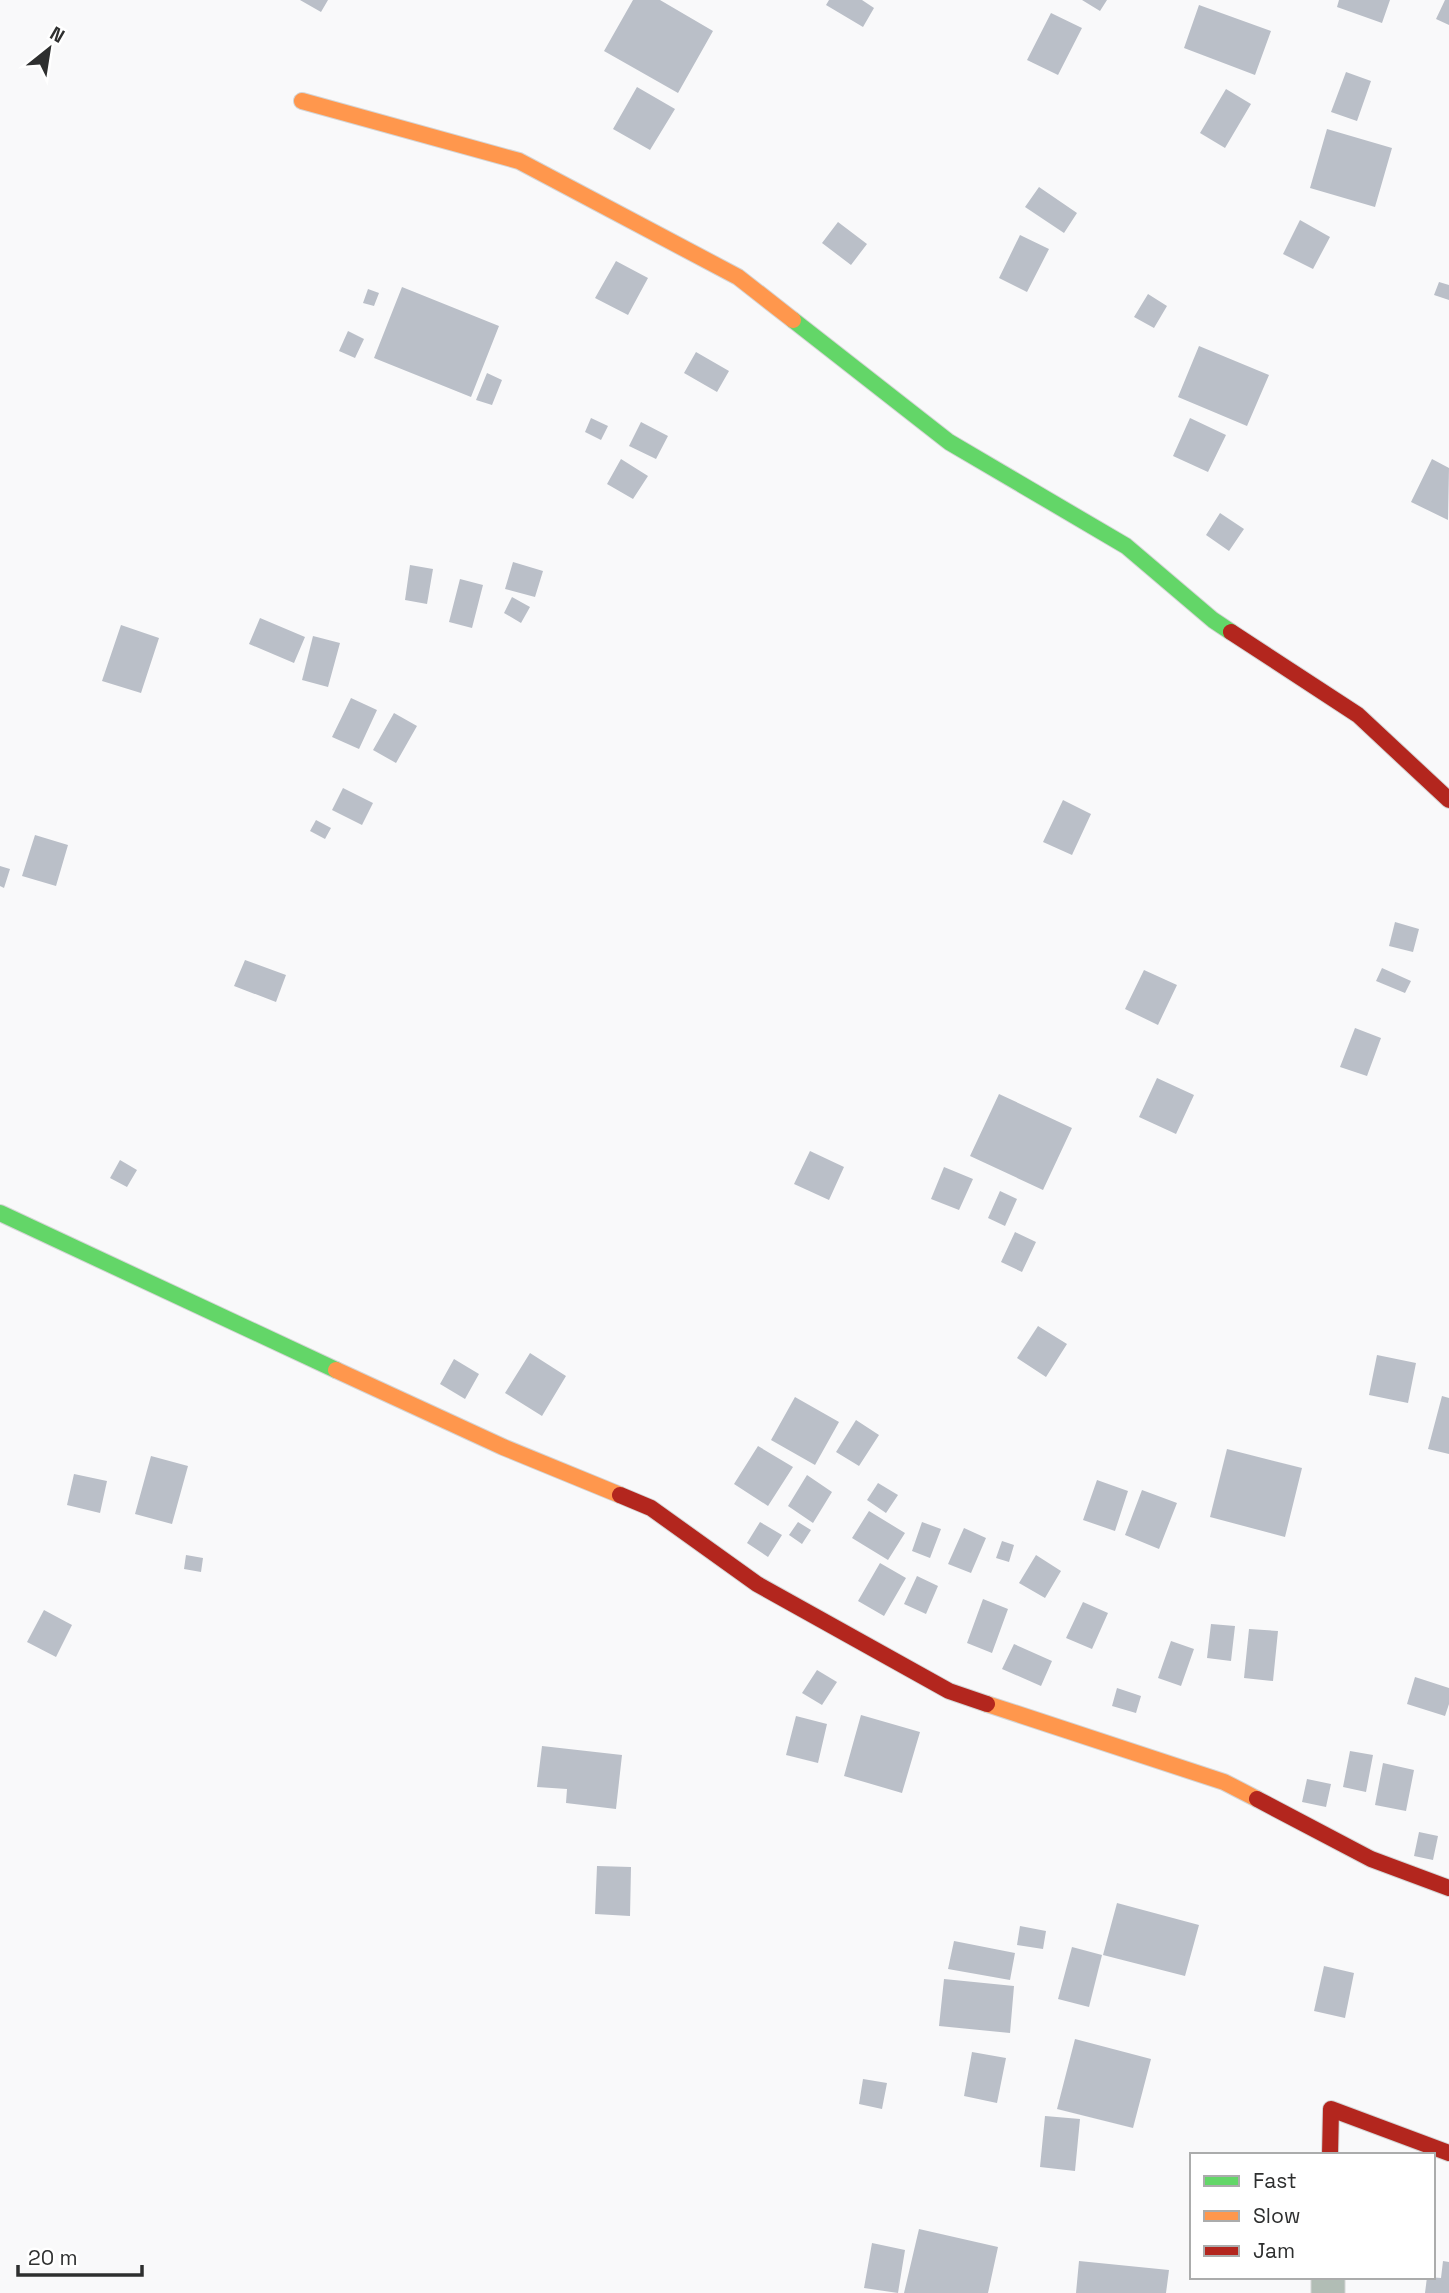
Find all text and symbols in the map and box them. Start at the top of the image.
north arrow [14,14,84,84]
text: N [45,21,69,49]
legend [1190,2153,1435,2279]
text: Fast [1253,2167,1297,2194]
text: Slow [1253,2202,1301,2229]
scale bar [18,2234,142,2278]
text: Jam [1253,2237,1295,2264]
text: 20 m [28,2244,78,2271]

